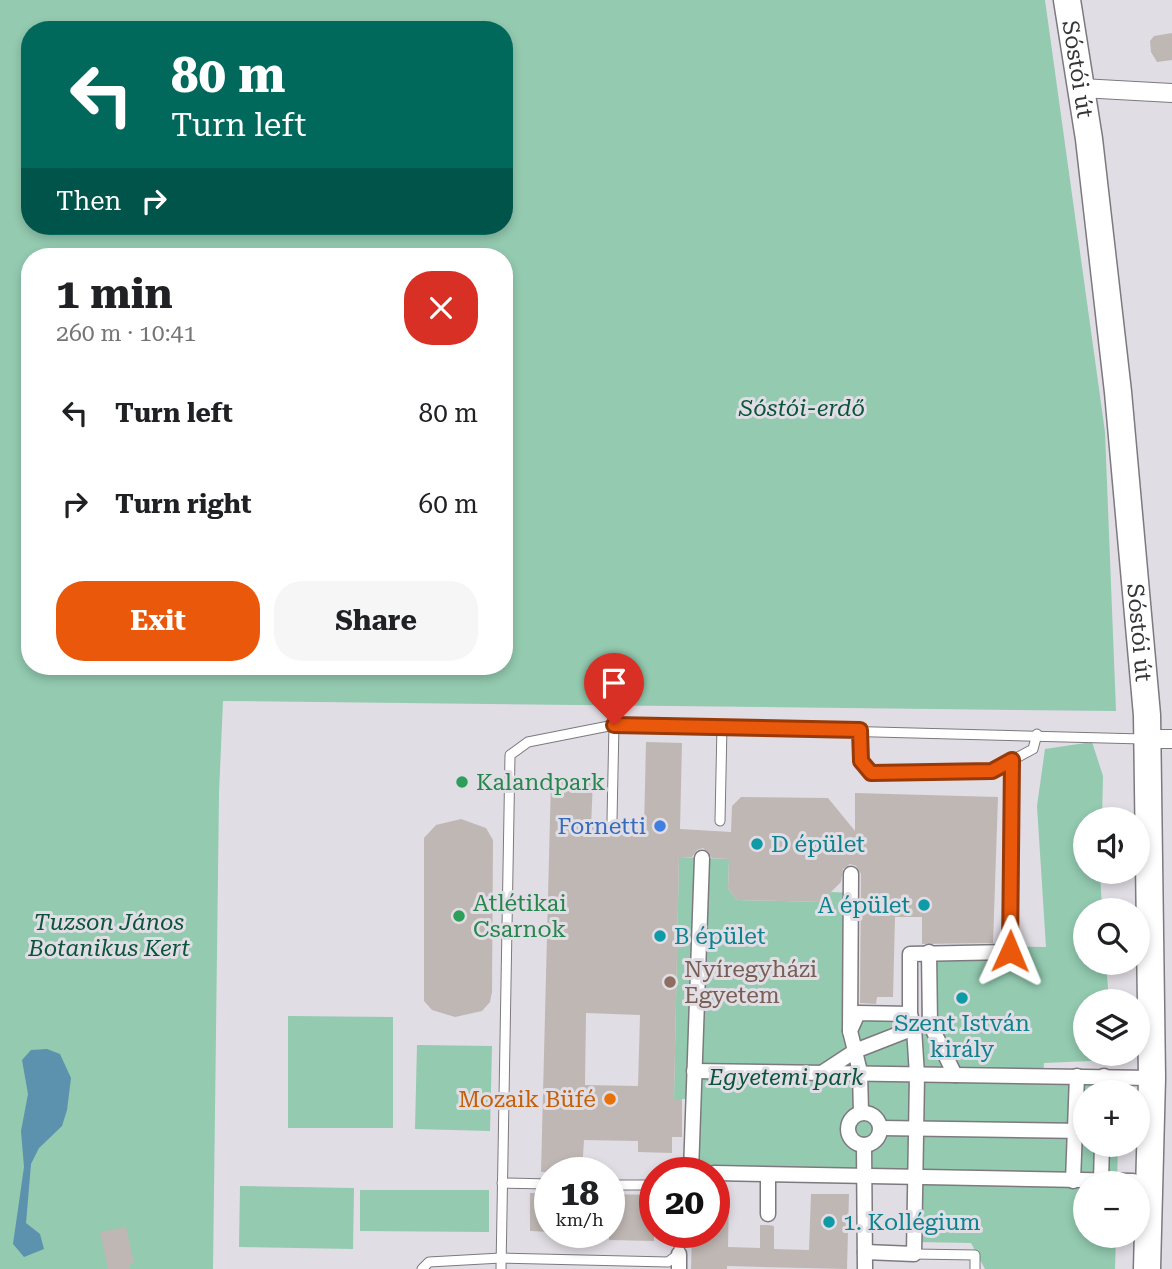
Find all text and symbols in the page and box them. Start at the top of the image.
street label: Sóstói út [1056,19,1099,120]
text: 80 m [171,47,286,104]
icon: left [56,49,147,140]
text: Turn left [171,106,306,144]
icon: right [135,182,173,220]
text: Then [56,186,121,216]
text: 1 min [56,269,173,318]
button: close [404,271,478,345]
text: 260 m · 10:41 [56,320,196,347]
icon: left [56,394,94,432]
park label: Sóstói-erdő [738,395,865,422]
text: Turn left [115,398,233,428]
text: 80 m [419,398,478,428]
icon: right [56,485,94,523]
text: Turn right [115,489,251,519]
text: 60 m [419,489,478,519]
button: Exit [56,581,260,661]
button: Share [274,581,478,661]
street label: Sóstói út [1121,583,1157,683]
pin [584,653,644,725]
icon: arrive [595,664,633,702]
place label: Kalandpark [476,769,606,796]
marker: Kalandpark [454,774,470,790]
map controls [1073,807,1150,1248]
button: sound [1073,807,1150,884]
place label: Fornetti [557,813,646,840]
marker: Fornetti [652,818,668,834]
place label: D épület [771,831,865,858]
marker: D épület [749,836,765,852]
place label: Atlétikai Csarnok [473,890,567,943]
place label: A épület [818,892,910,919]
marker: A épület [916,897,932,913]
button: search [1073,898,1150,975]
marker: Atlétikai Csarnok [451,908,467,924]
park label: Tuzson János Botanikus Kert [27,909,190,962]
position arrow [973,914,1047,988]
place label: B épület [674,923,766,950]
marker: B épület [652,928,668,944]
place label: Nyíregyházi Egyetem [684,956,817,1009]
marker: Nyíregyházi Egyetem [662,974,678,990]
button: layers [1073,989,1150,1066]
marker: Szent István király [954,990,970,1006]
place label: Szent István király [894,1010,1030,1063]
park label: Egyetemi park [707,1064,864,1091]
button: + [1073,1080,1150,1157]
place label: Mozaik Büfé [458,1086,596,1113]
marker: Mozaik Büfé [602,1091,618,1107]
speed limit sign: 20 [639,1157,730,1248]
button: − [1073,1171,1150,1248]
text: 18 [560,1173,599,1214]
text: km/h [555,1209,604,1230]
place label: 1. Kollégium [843,1209,980,1236]
marker: 1. Kollégium [821,1214,837,1230]

